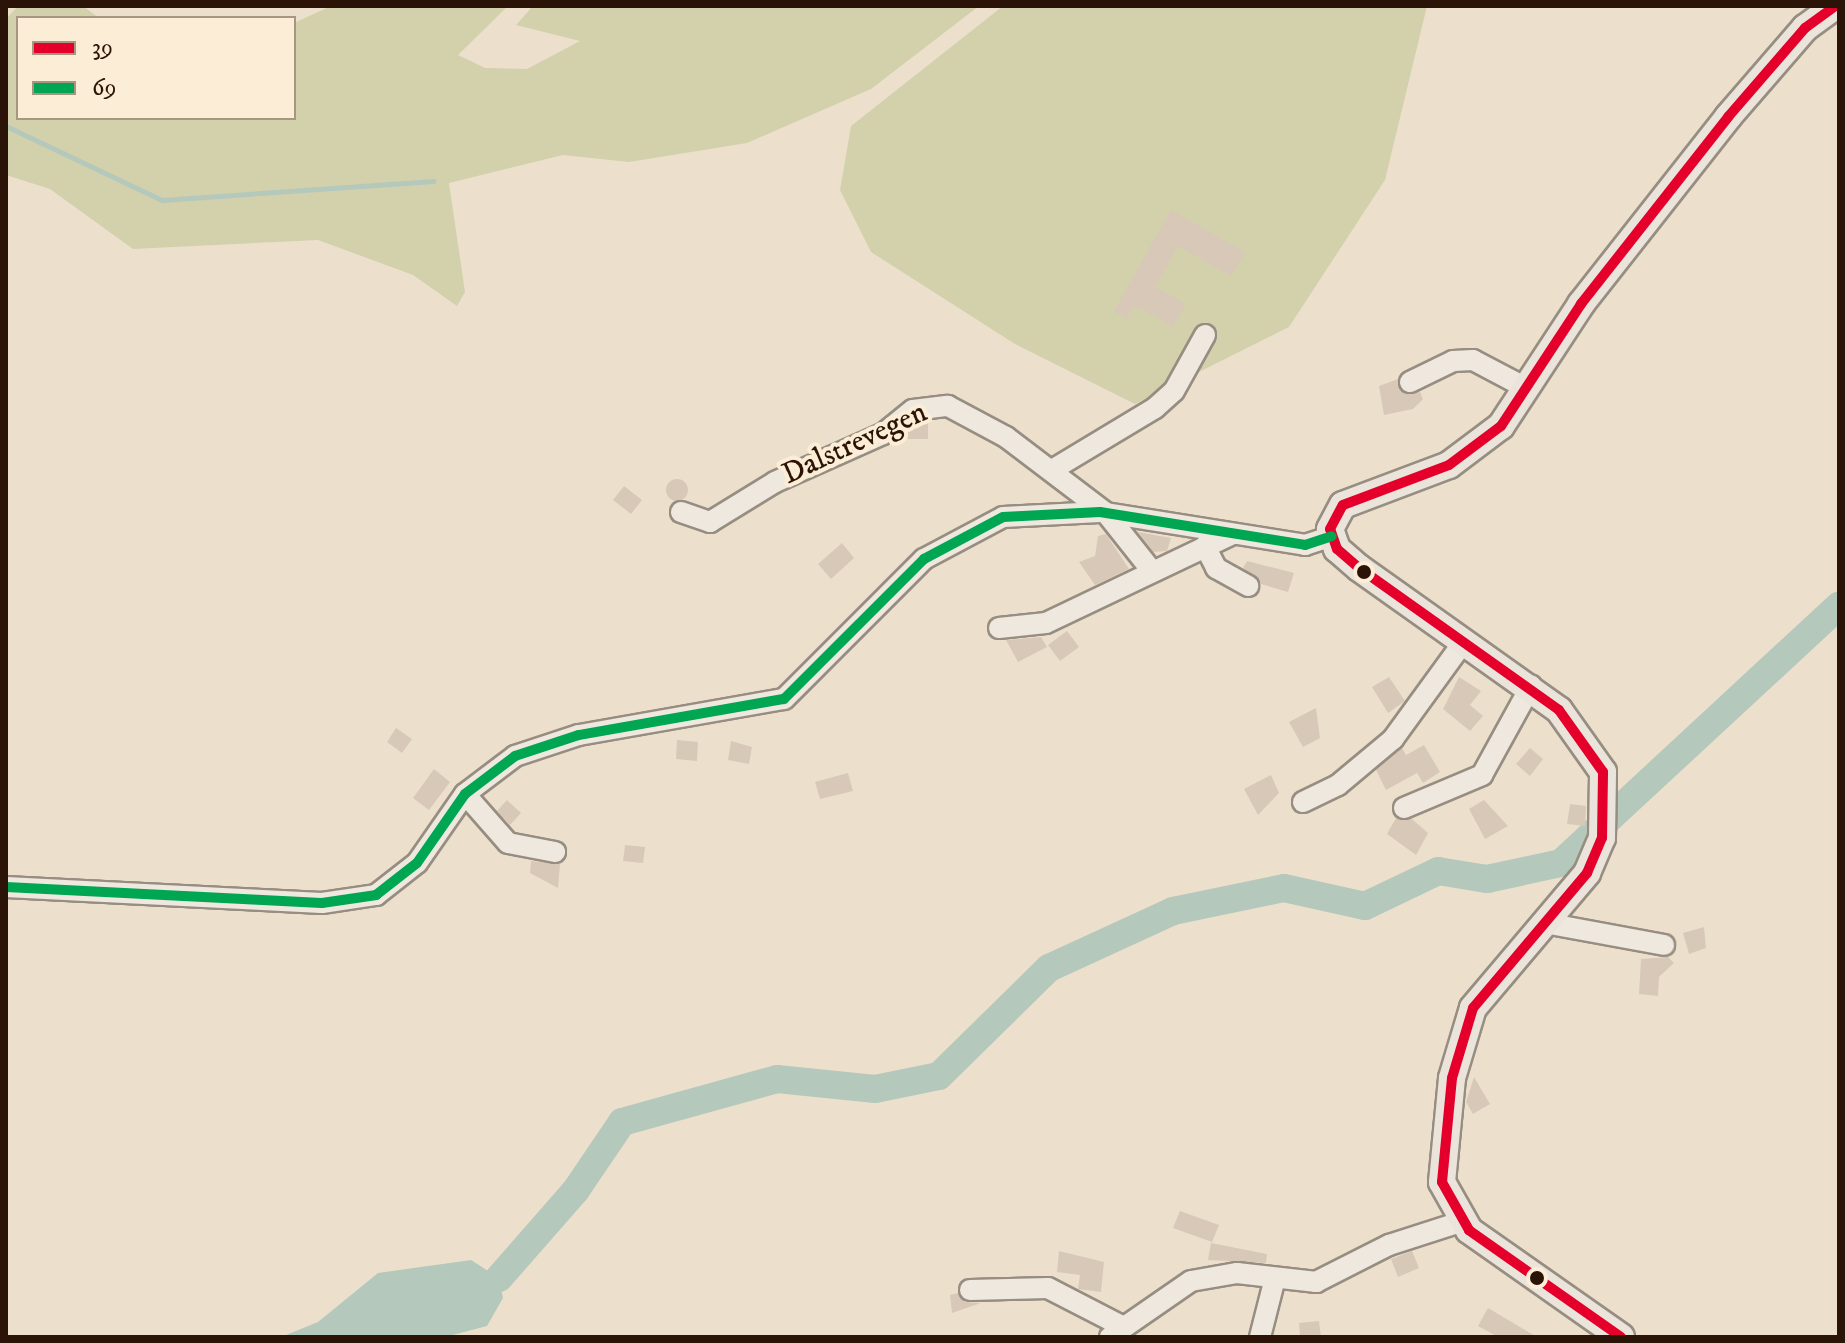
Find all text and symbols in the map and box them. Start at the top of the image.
legend [16,16,296,120]
text: 39 [92,33,113,63]
text: 69 [92,73,116,103]
street label: Dalstrevegen [777,395,933,493]
unlabelled marker [1356,564,1372,580]
unlabelled marker [1529,1270,1545,1286]

